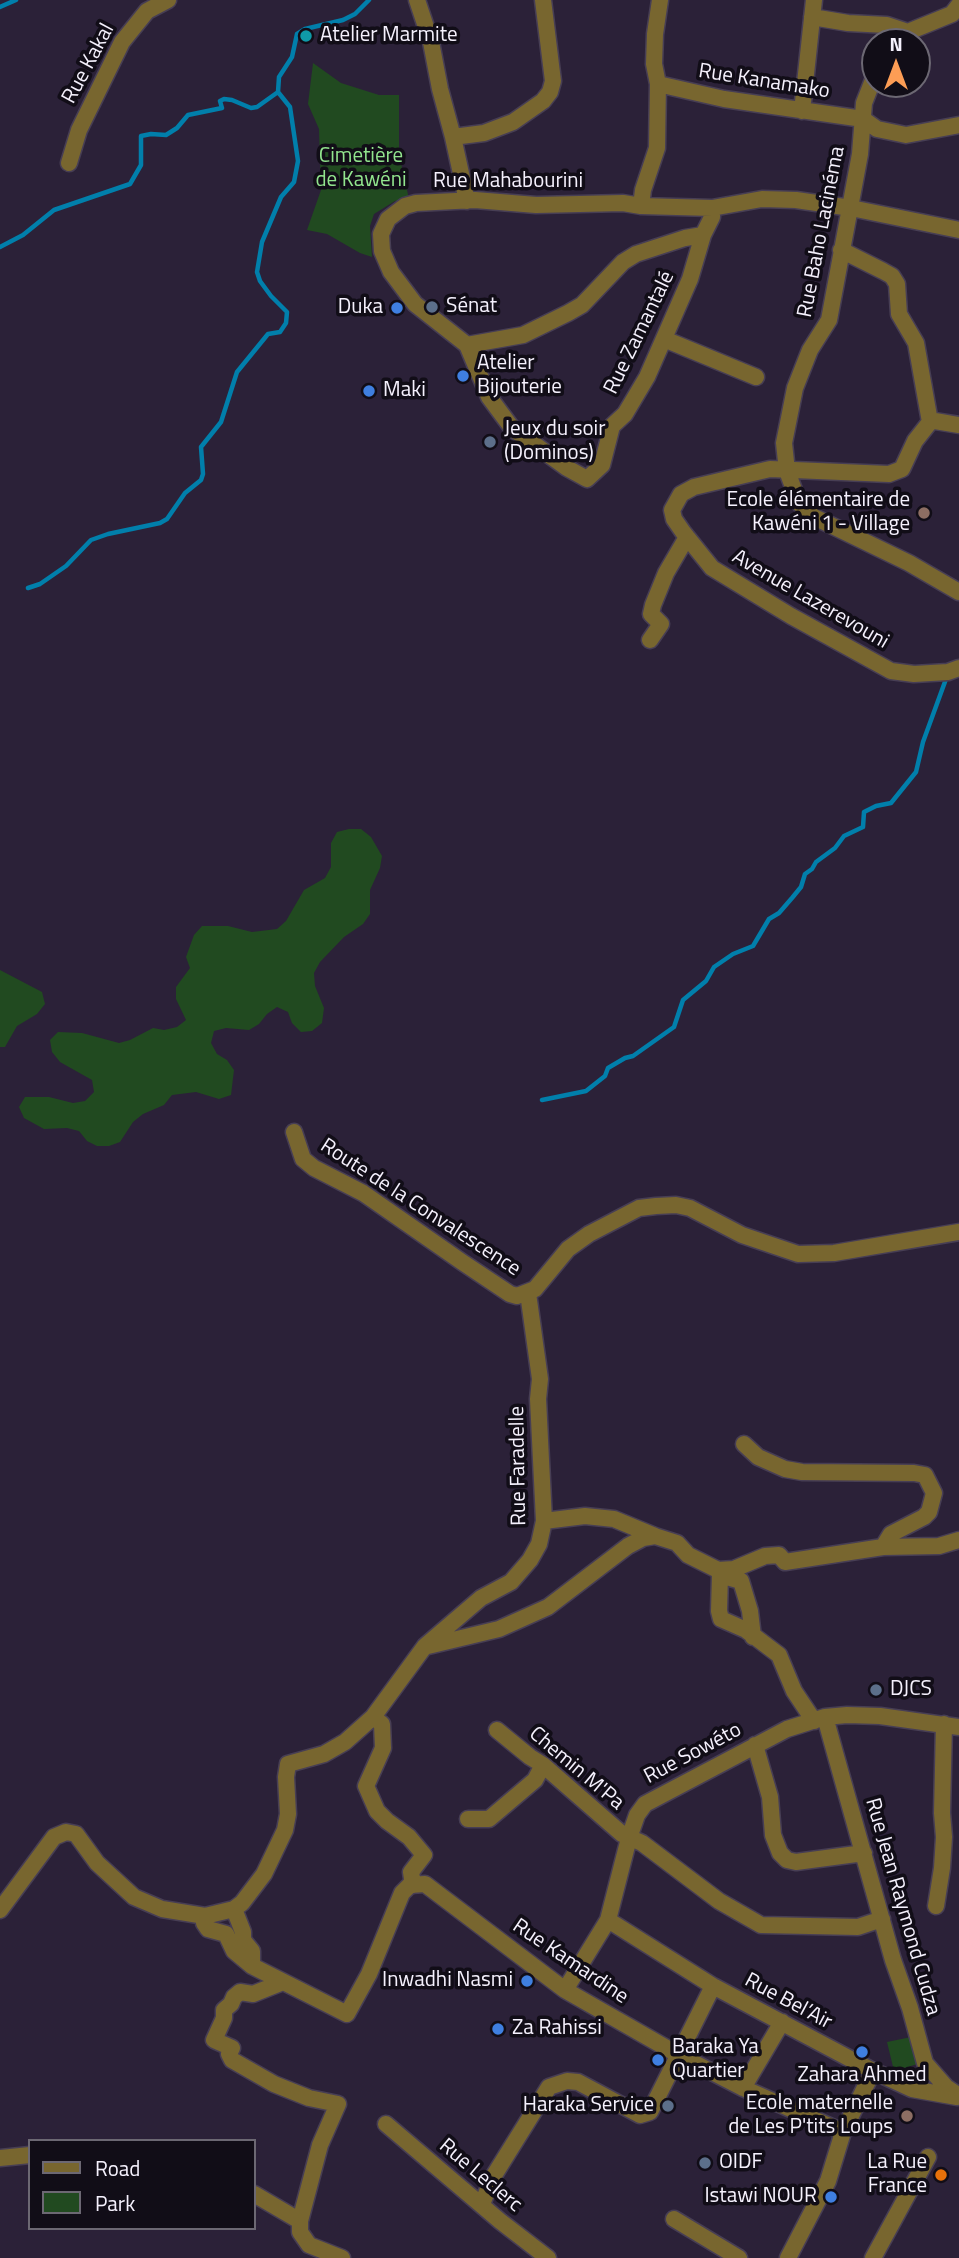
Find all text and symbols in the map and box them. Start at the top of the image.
street label: Rue Kakal [57,20,121,108]
place label: Atelier Marmite [320,23,458,49]
marker: Atelier Marmite [298,28,314,44]
north arrow [861,28,931,98]
text: N [889,29,903,58]
street label: Rue Kanamako [697,59,831,105]
park label: Cimetière de Kawéni [315,144,407,194]
street label: Rue Baho Lacinéma [793,144,851,320]
street label: Rue Mahabourini [433,169,583,195]
street label: Rue Zamantalé [599,267,681,399]
place label: Sénat [446,294,497,320]
place label: Duka [338,295,383,321]
marker: Sénat [424,299,440,315]
marker: Duka [389,300,405,316]
place label: Atelier Bijouterie [477,351,562,401]
marker: Atelier Bijouterie [455,368,471,384]
place label: Maki [383,378,426,404]
marker: Maki [361,383,377,399]
place label: Jeux du soir (Dominos) [504,417,605,467]
marker: Jeux du soir (Dominos) [482,434,498,450]
place label: Ecole élémentaire de Kawéni 1 - Village [726,488,910,538]
marker: Ecole élémentaire de Kawéni 1 - Village [916,505,932,521]
street label: Avenue Lazerevouni [727,545,893,655]
street label: Route de la Convalescence [315,1134,525,1282]
street label: Rue Faradelle [505,1406,533,1526]
place label: DJCS [890,1677,932,1703]
marker: DJCS [868,1682,884,1698]
street label: Rue Sowéto [640,1718,746,1790]
street label: Chemin M'Pa [523,1722,629,1816]
street label: Rue Jean Raymond Cudza [859,1795,945,2019]
street label: Rue Kamardine [507,1914,633,2010]
place label: Inwadhi Nasmi [382,1968,513,1994]
street label: Rue Bel’Air [740,1968,836,2036]
marker: Inwadhi Nasmi [519,1973,535,1989]
place label: Za Rahissi [512,2016,602,2042]
marker: Za Rahissi [490,2021,506,2037]
place label: Baraka Ya Quartier [672,2035,759,2085]
marker: Zahara Ahmed [854,2044,870,2060]
marker: Baraka Ya Quartier [650,2052,666,2068]
place label: Zahara Ahmed [797,2063,927,2089]
place label: Ecole maternelle de Les P'tits Loups [728,2091,893,2141]
place label: Haraka Service [523,2093,654,2119]
marker: Haraka Service [660,2098,676,2114]
marker: Ecole maternelle de Les P'tits Loups [899,2108,915,2124]
street label: Rue Leclerc [433,2134,527,2218]
legend [28,2139,256,2230]
place label: OIDF [719,2150,763,2176]
place label: La Rue France [867,2150,927,2200]
text: Road [95,2152,140,2184]
marker: OIDF [697,2155,713,2171]
marker: La Rue France [933,2167,949,2183]
place label: Istawi NOUR [704,2184,817,2210]
text: Park [95,2187,135,2219]
marker: Istawi NOUR [823,2189,839,2205]

